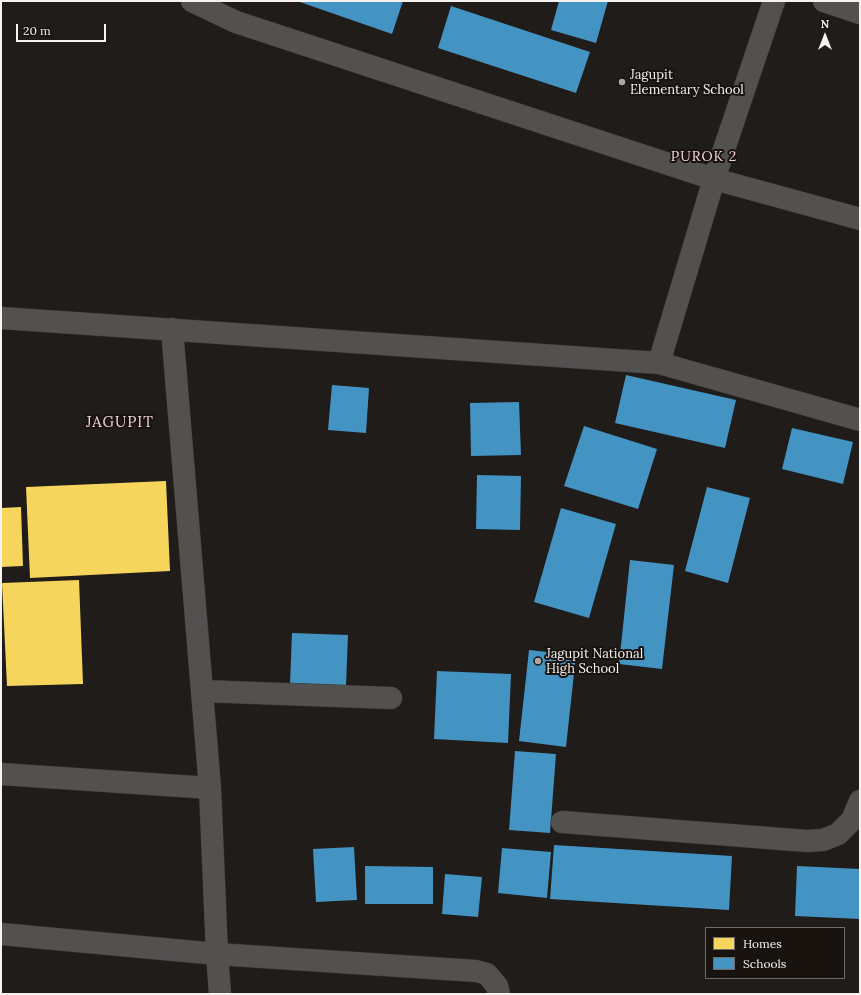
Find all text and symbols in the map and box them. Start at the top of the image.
scale bar [18,16,108,42]
north arrow [805,16,845,56]
text: N [821,17,829,31]
text: 20 m [23,23,51,38]
place label: Jagupit Elementary School [630,67,744,98]
marker: Jagupit Elementary School [617,77,627,87]
district label: PUROK 2 [671,149,737,165]
district label: JAGUPIT [86,414,154,432]
place label: Jagupit National High School [546,646,643,677]
marker: Jagupit National High School [533,656,543,666]
legend [705,927,845,979]
text: Homes [743,936,782,951]
text: Schools [743,956,786,971]

